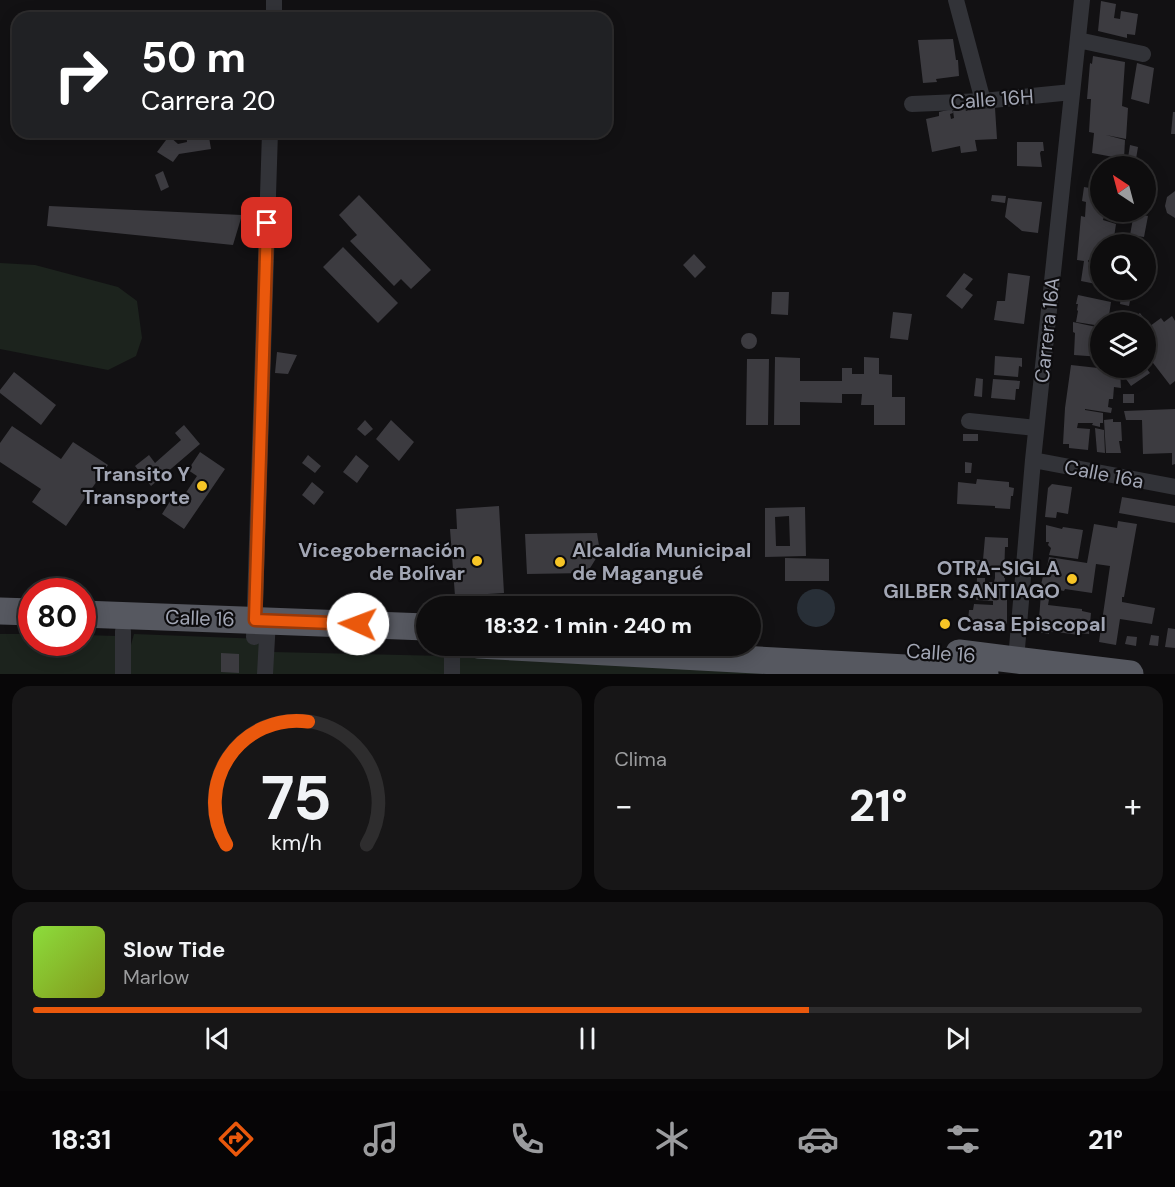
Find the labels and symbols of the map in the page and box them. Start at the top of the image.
street label: Calle 16H [950,83,1034,115]
north arrow [1090,156,1156,222]
pin [241,197,292,248]
street label: Carrera 16A [1029,276,1065,384]
street label: Calle 16a [1062,454,1146,494]
place label: Transito Y Transporte [82,461,190,510]
marker: Transito Y Transporte [195,479,209,493]
place label: Vicegobernación de Bolívar [298,537,465,586]
place label: Alcaldía Municipal de Magangué [572,537,751,586]
marker: Vicegobernación de Bolívar [470,554,484,568]
marker: Alcaldía Municipal de Magangué [553,555,567,569]
place label: OTRA-SIGLA GILBER SANTIAGO [883,555,1060,604]
marker: OTRA-SIGLA GILBER SANTIAGO [1065,572,1079,586]
speed limit sign: 80 [18,578,96,656]
position arrow [326,592,390,656]
street label: Calle 16 [165,604,235,632]
place label: Casa Episcopal [957,611,1106,637]
marker: Casa Episcopal [938,617,952,631]
street label: Calle 16 [905,638,977,668]

